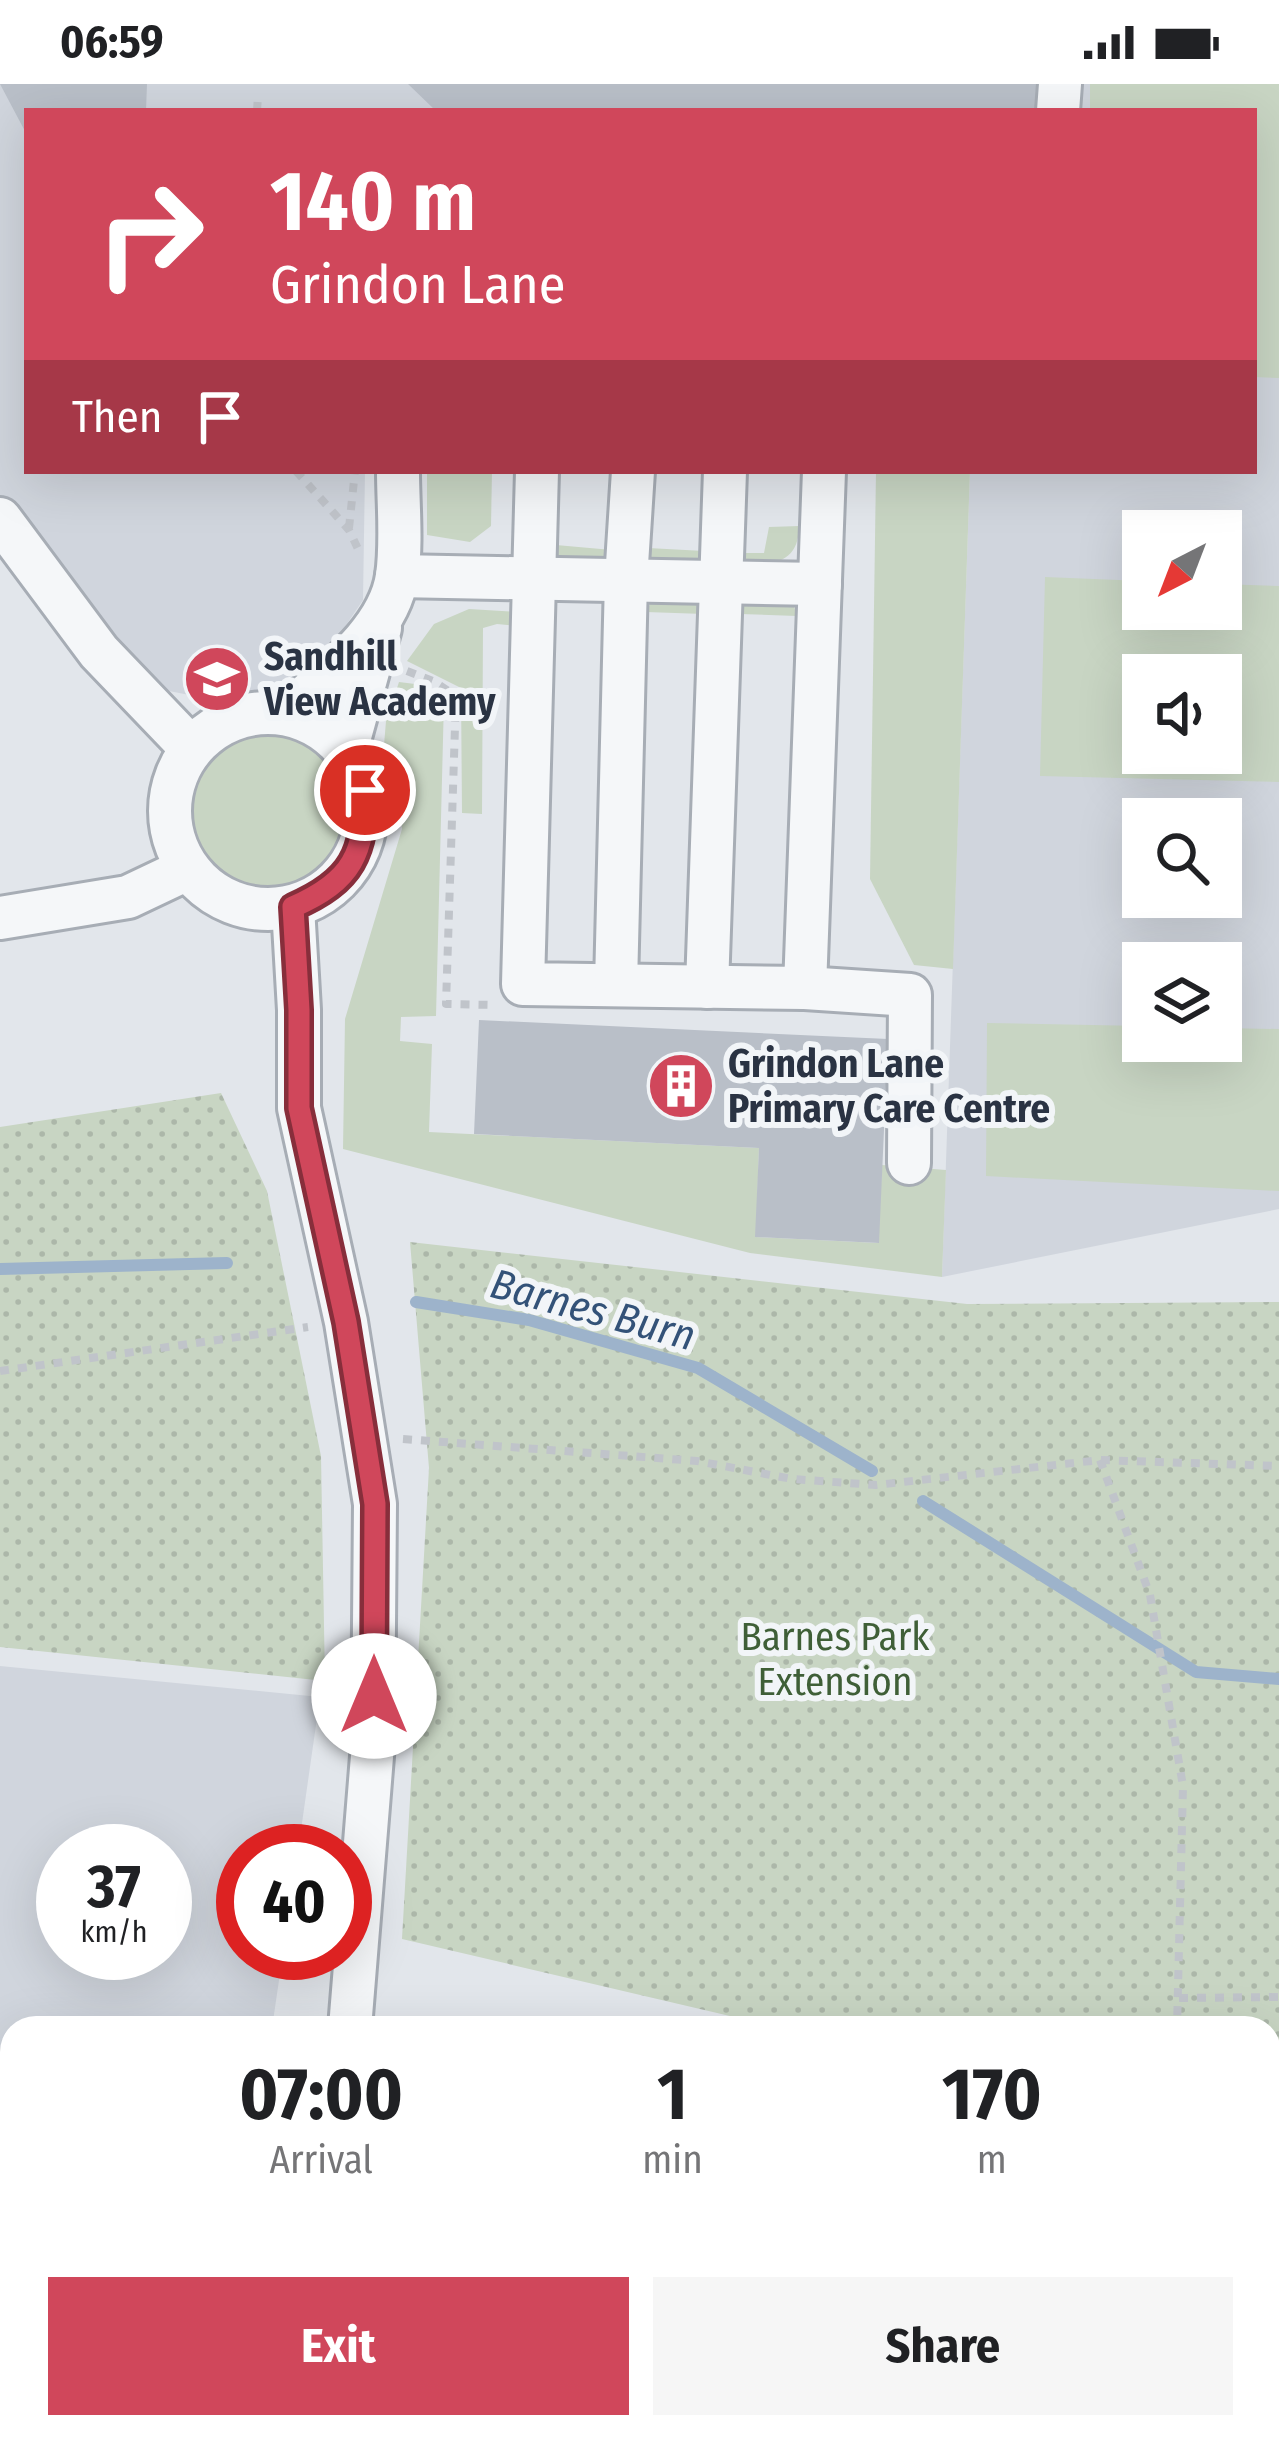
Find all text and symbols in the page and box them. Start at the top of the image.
text: 06:59 [60,15,163,69]
text: 140 m [270,151,476,252]
icon: right [72,156,228,312]
text: Grindon Lane [270,253,566,317]
icon: arrive [187,384,253,450]
text: Then [72,390,163,444]
north arrow [1122,510,1242,630]
map controls [1122,510,1242,1062]
place label: Sandhill View Academy [263,634,496,725]
school or university icon: Sandhill View Academy [182,644,252,714]
button: sound [1122,654,1242,774]
pin [314,739,416,841]
icon: arrive [332,757,398,823]
button: search [1122,798,1242,918]
button: layers [1122,942,1242,1062]
place label: Grindon Lane Primary Care Centre [728,1041,1050,1132]
building icon: Grindon Lane Primary Care Centre [646,1051,716,1121]
water label: Barnes Burn [485,1259,701,1361]
park label: Barnes Park Extension [741,1614,930,1705]
position arrow [311,1633,437,1759]
speed limit sign: 40 [216,1824,372,1980]
text: 37 [87,1851,141,1923]
text: km/h [81,1914,147,1950]
text: 07:00 [239,2052,403,2138]
text: 1 [657,2052,688,2138]
text: 170 [942,2052,1042,2138]
text: Arrival [269,2137,373,2183]
text: min [642,2137,703,2183]
text: m [977,2137,1007,2183]
button: Exit [48,2277,629,2415]
button: Share [653,2277,1233,2415]

